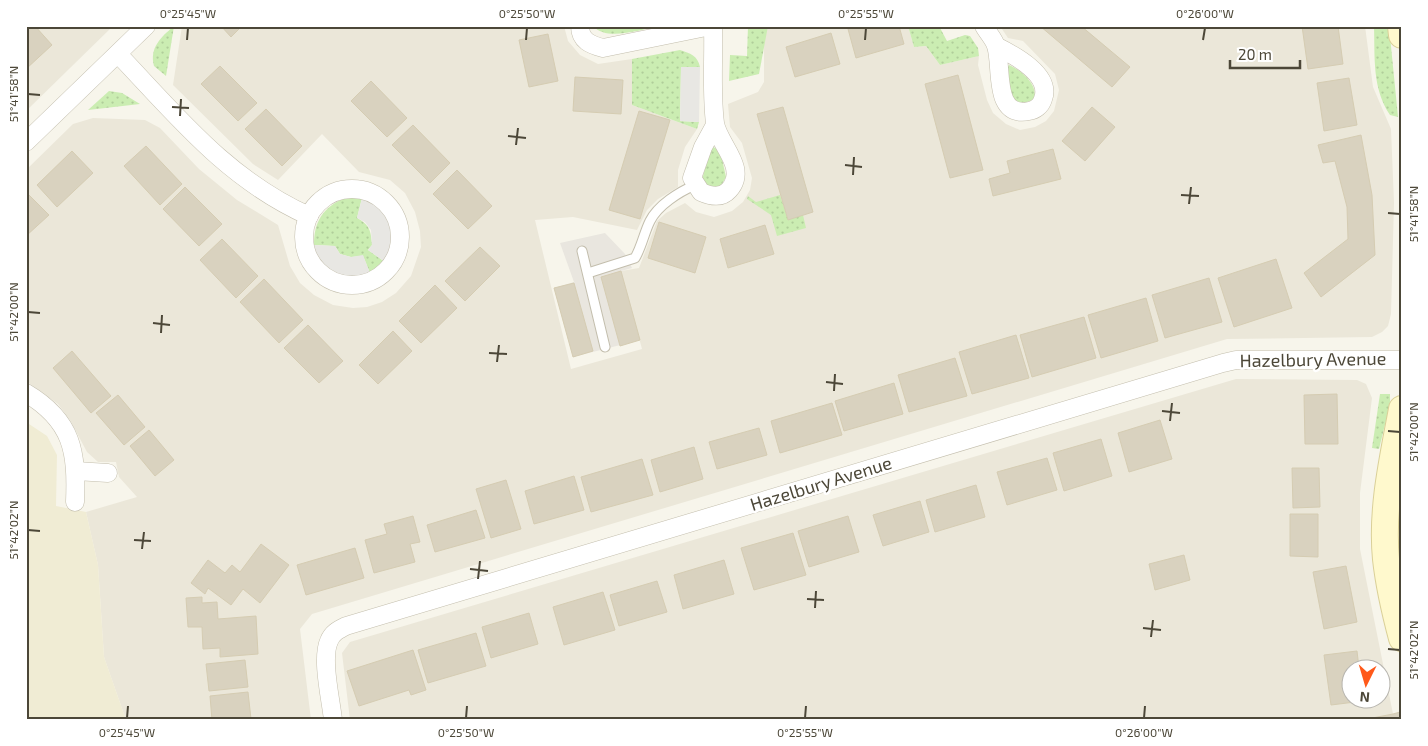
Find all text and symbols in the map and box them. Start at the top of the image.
text: 0°25'45"W [160,6,216,20]
text: 0°25'50"W [499,6,555,20]
text: 0°25'55"W [838,6,894,20]
text: 0°26'00"W [1176,6,1234,20]
scale bar [1230,38,1300,70]
text: 20 m [1238,45,1272,63]
text: 51°41'58"N [6,66,20,122]
text: 51°41'58"N [1406,186,1420,242]
text: 51°42'00"N [6,282,20,342]
street label: Hazelbury Avenue [1239,347,1387,371]
text: 51°42'00"N [1406,402,1420,462]
street label: Hazelbury Avenue [747,451,894,515]
text: 51°42'02"N [6,501,20,559]
text: 51°42'02"N [1406,621,1420,679]
north arrow [1340,658,1390,708]
text: N [1359,689,1371,706]
text: 0°25'45"W [99,725,155,739]
text: 0°25'50"W [438,725,494,739]
text: 0°25'55"W [777,725,833,739]
text: 0°26'00"W [1115,725,1173,739]

